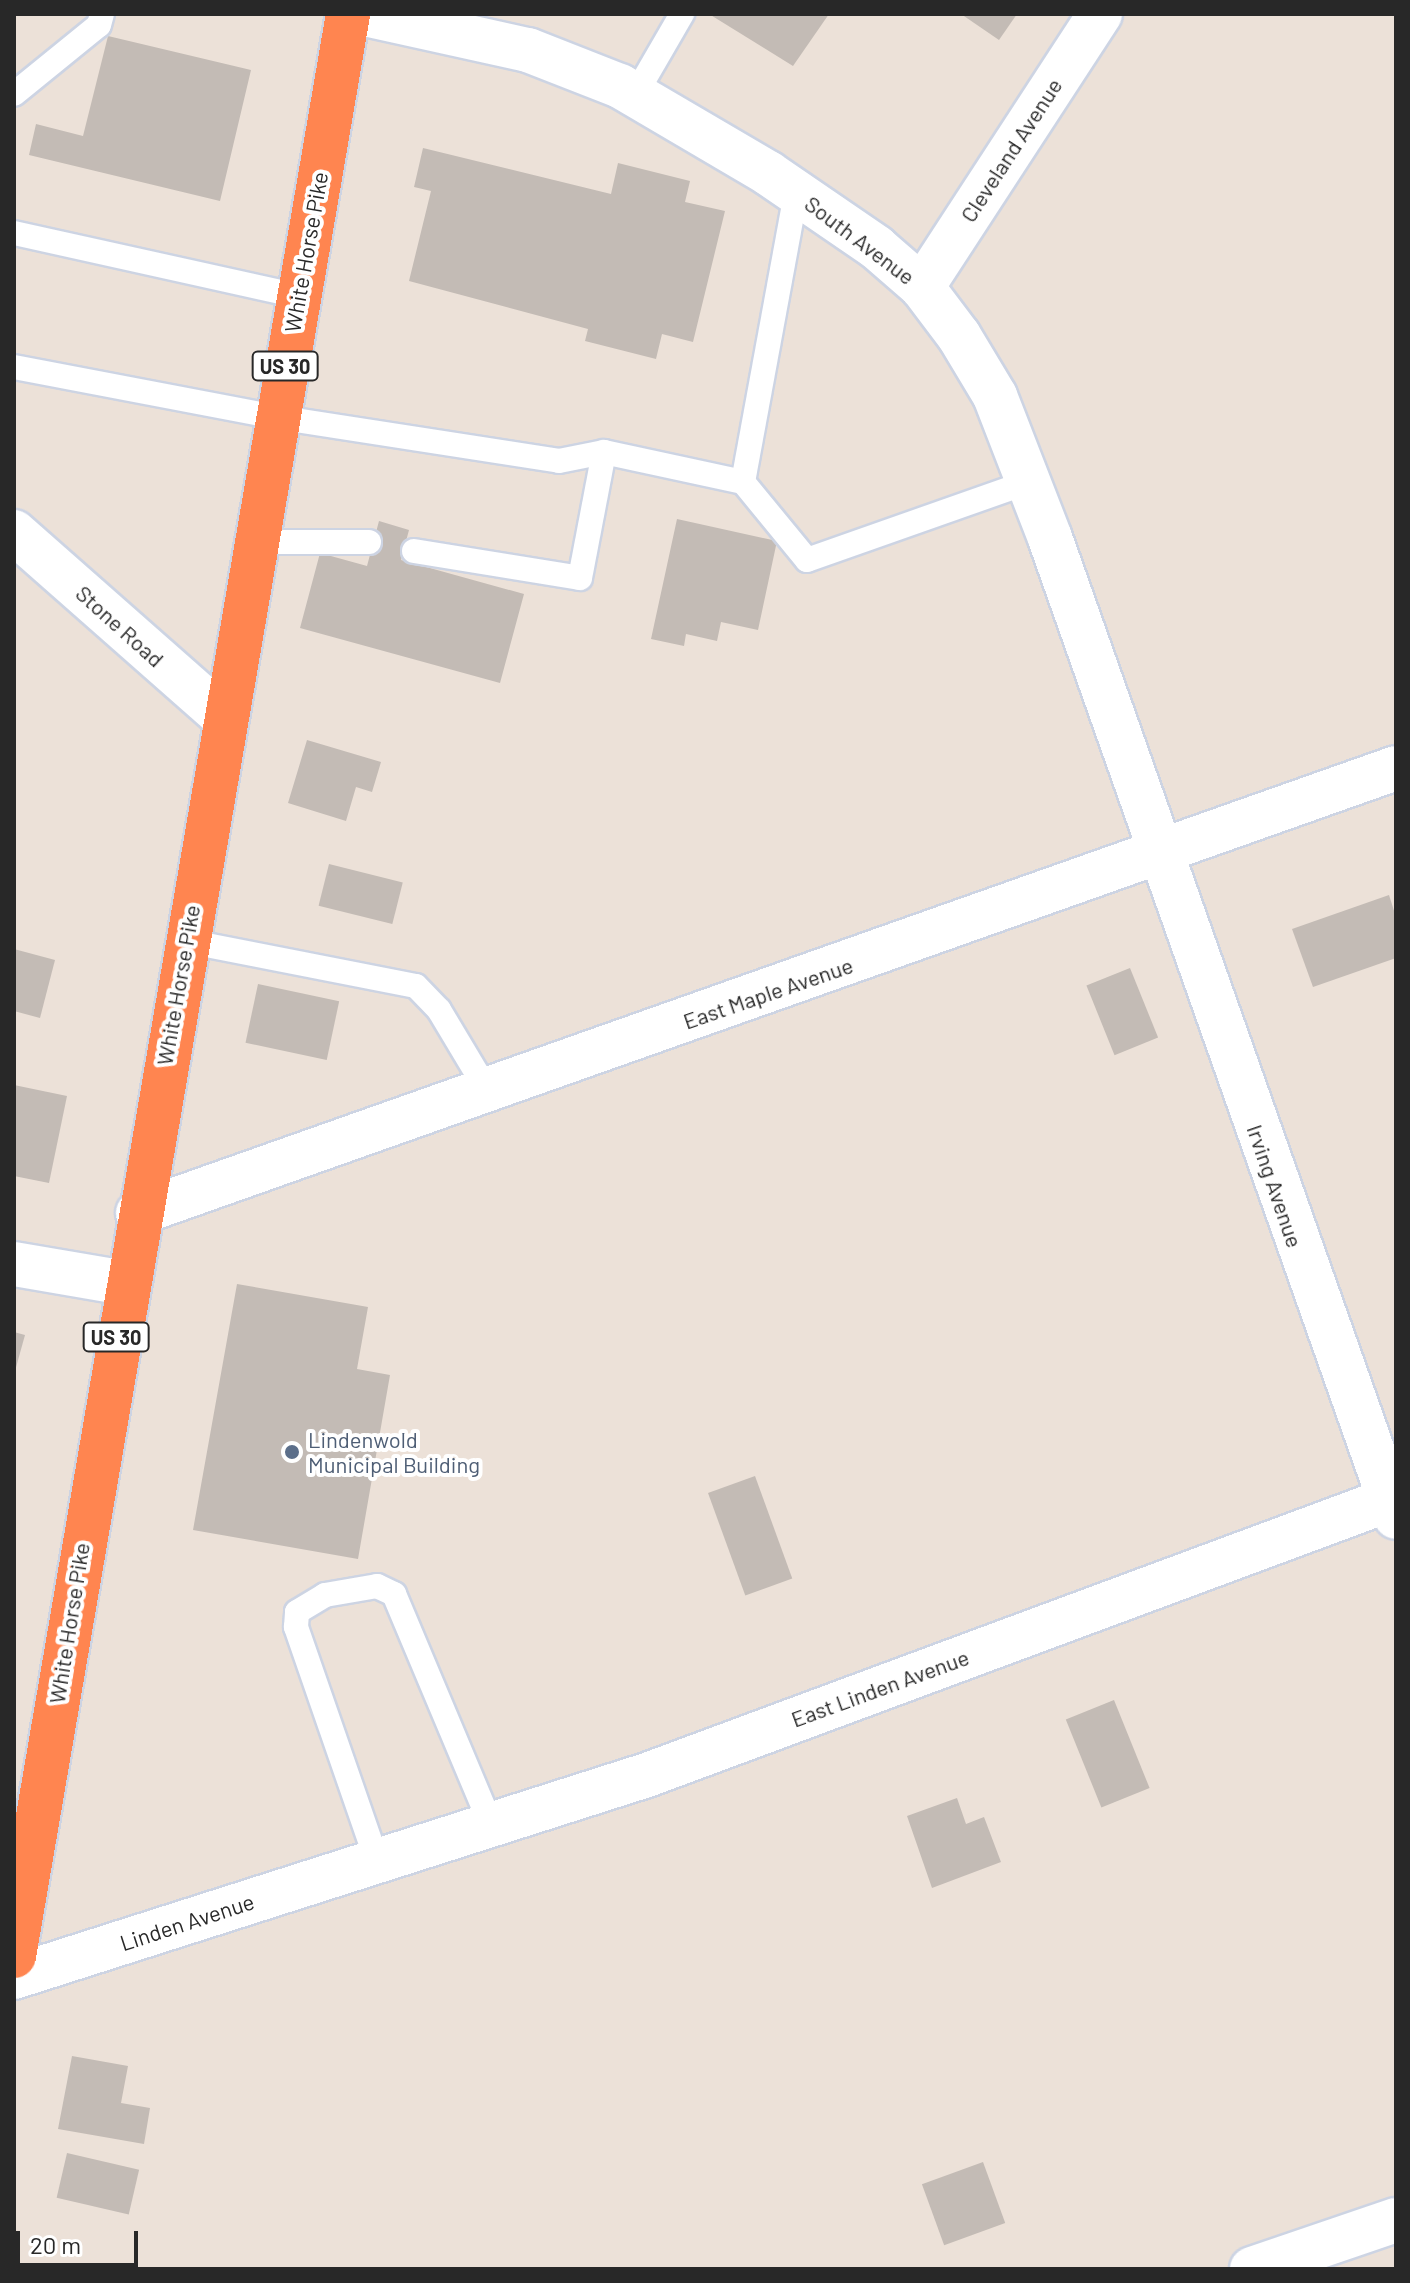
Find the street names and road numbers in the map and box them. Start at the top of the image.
street label: Cleveland Avenue [955,73,1067,227]
street label: White Horse Pike [279,170,333,334]
street label: South Avenue [800,190,920,290]
road number: US 30 [251,350,319,382]
street label: Stone Road [71,580,169,672]
street label: White Horse Pike [151,903,205,1067]
street label: East Maple Avenue [680,952,856,1034]
street label: Irving Avenue [1242,1121,1308,1251]
road number: US 30 [82,1321,150,1353]
street label: White Horse Pike [43,1541,95,1705]
street label: East Linden Avenue [788,1644,972,1732]
street label: Linden Avenue [116,1888,258,1956]

